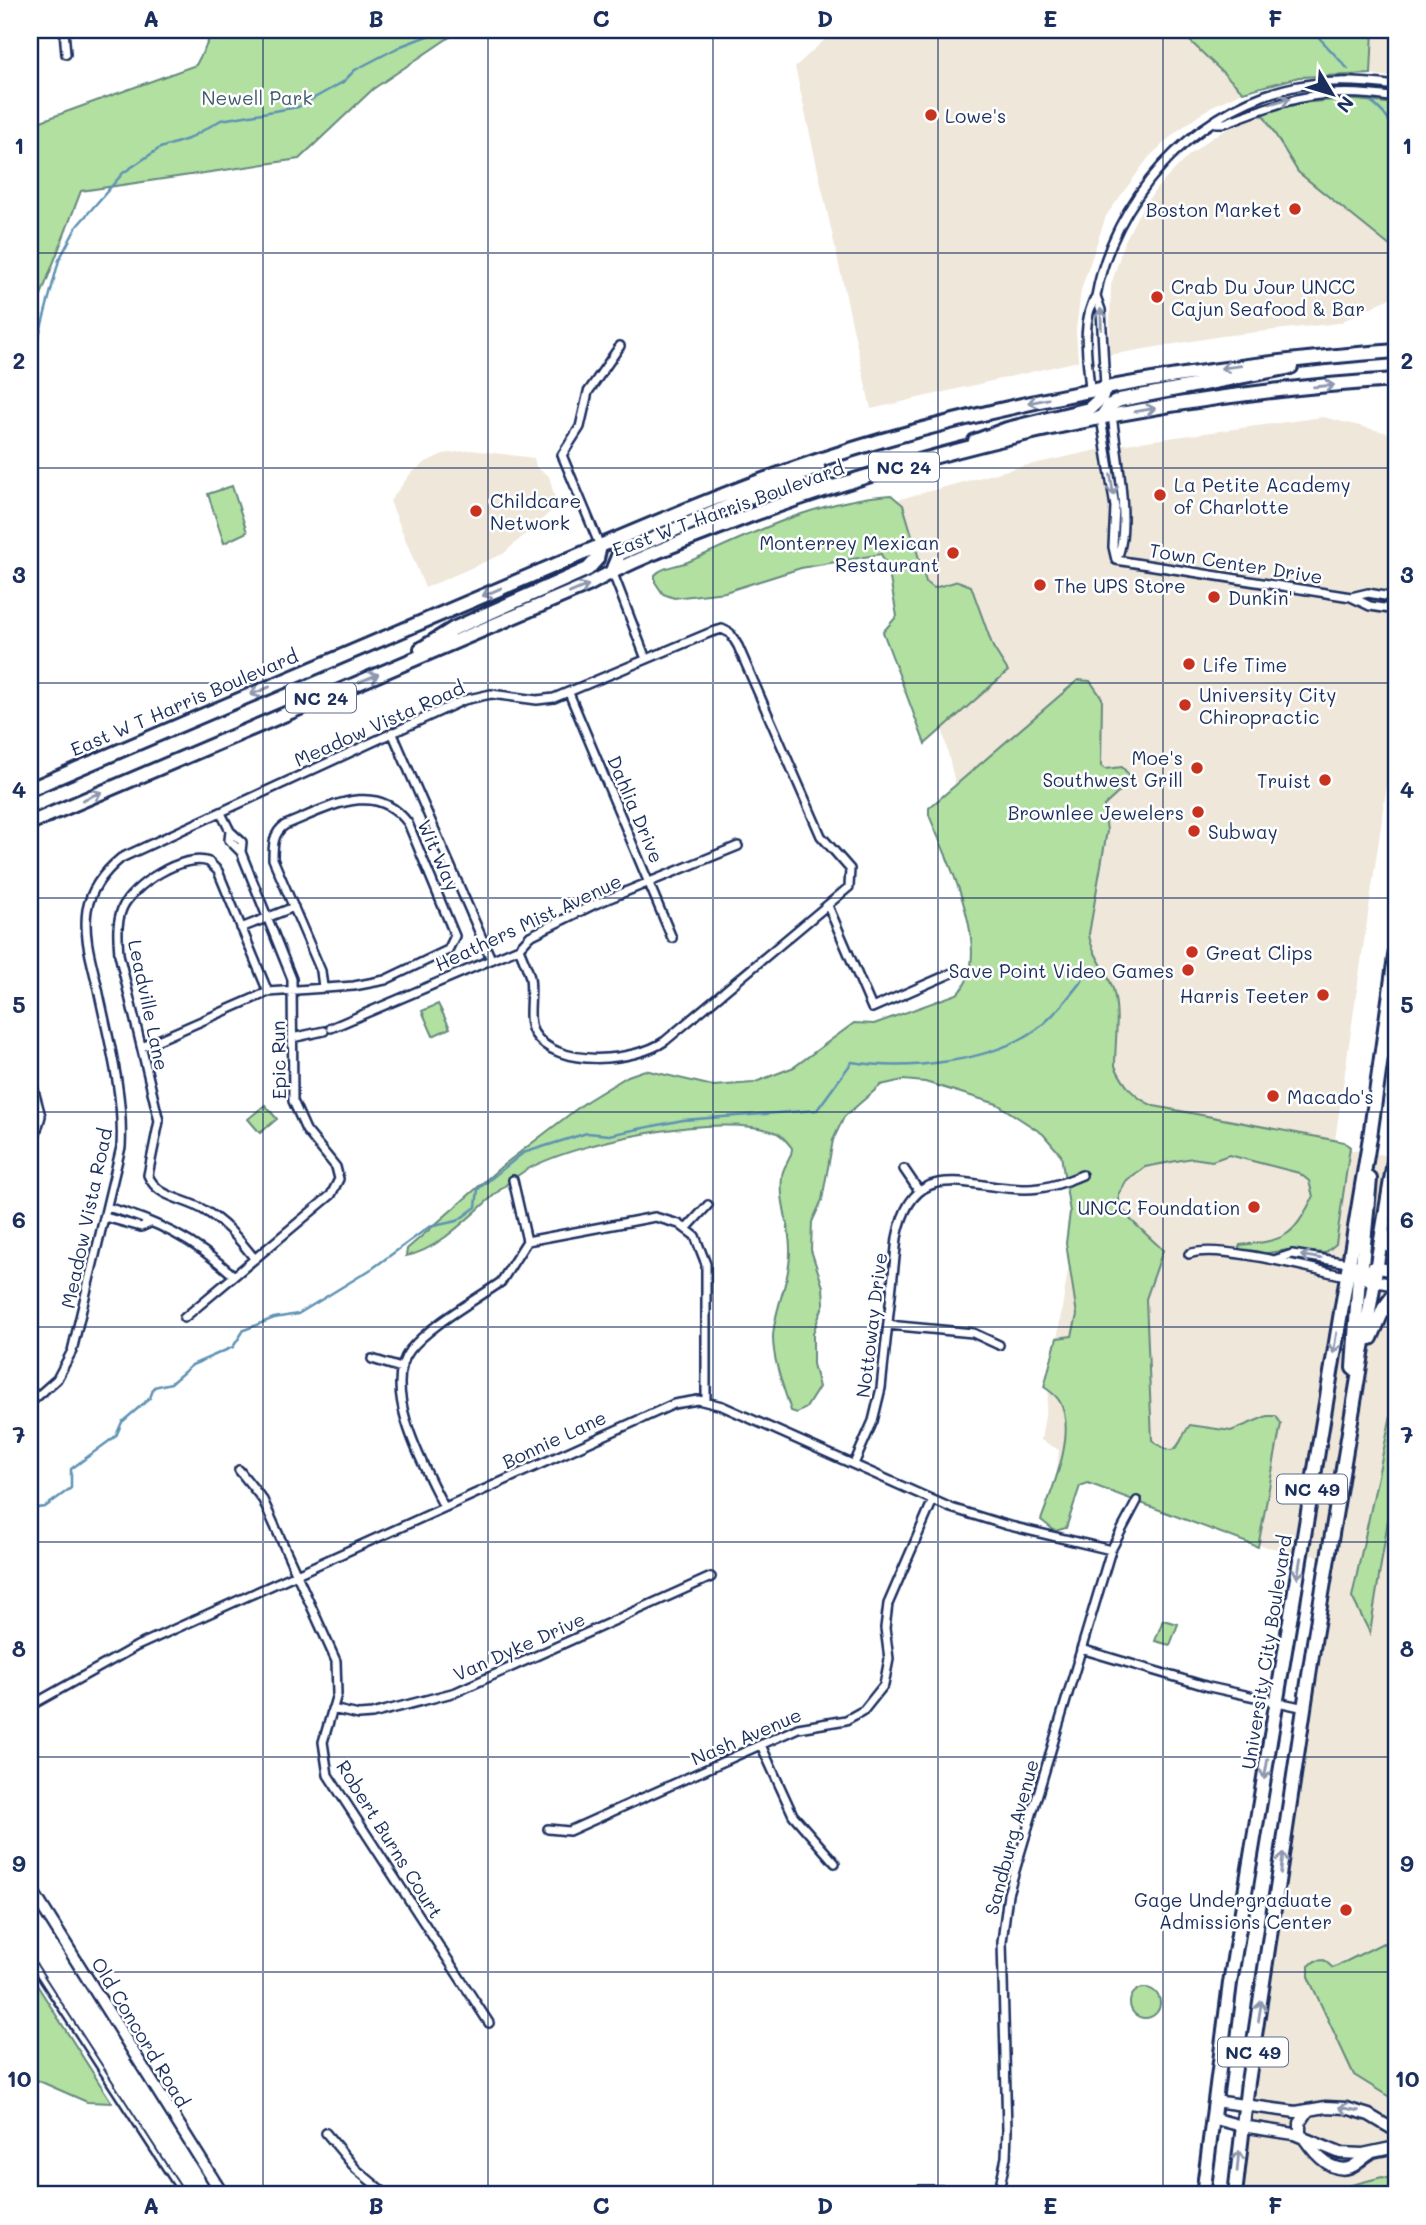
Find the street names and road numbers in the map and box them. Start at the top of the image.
road number: NC 24 [869,452,939,481]
street label: East W T Harris Boulevard [609,454,847,562]
street label: Town Center Drive [1148,537,1324,589]
street label: East W T Harris Boulevard [66,643,302,761]
street label: Meadow Vista Road [290,674,468,772]
road number: NC 24 [286,684,356,712]
street label: Dahlia Drive [602,751,670,867]
street label: Wit Way [412,815,466,895]
street label: Heathers Mist Avenue [431,868,625,976]
street label: Leadville Lane [123,937,175,1073]
street label: Epic Run [265,1020,291,1100]
street label: Meadow Vista Road [55,1126,117,1310]
street label: Nottoway Drive [850,1251,892,1399]
street label: Bonnie Lane [498,1404,610,1474]
road number: NC 49 [1277,1474,1347,1504]
street label: University City Boulevard [1235,1533,1297,1771]
street label: Van Dyke Drive [449,1606,589,1686]
street label: Nash Avenue [687,1702,805,1770]
street label: Robert Burns Court [331,1755,449,1923]
street label: Sandburg Avenue [978,1756,1044,1918]
street label: Old Concord Road [86,1952,196,2112]
road number: NC 49 [1218,2038,1288,2066]

